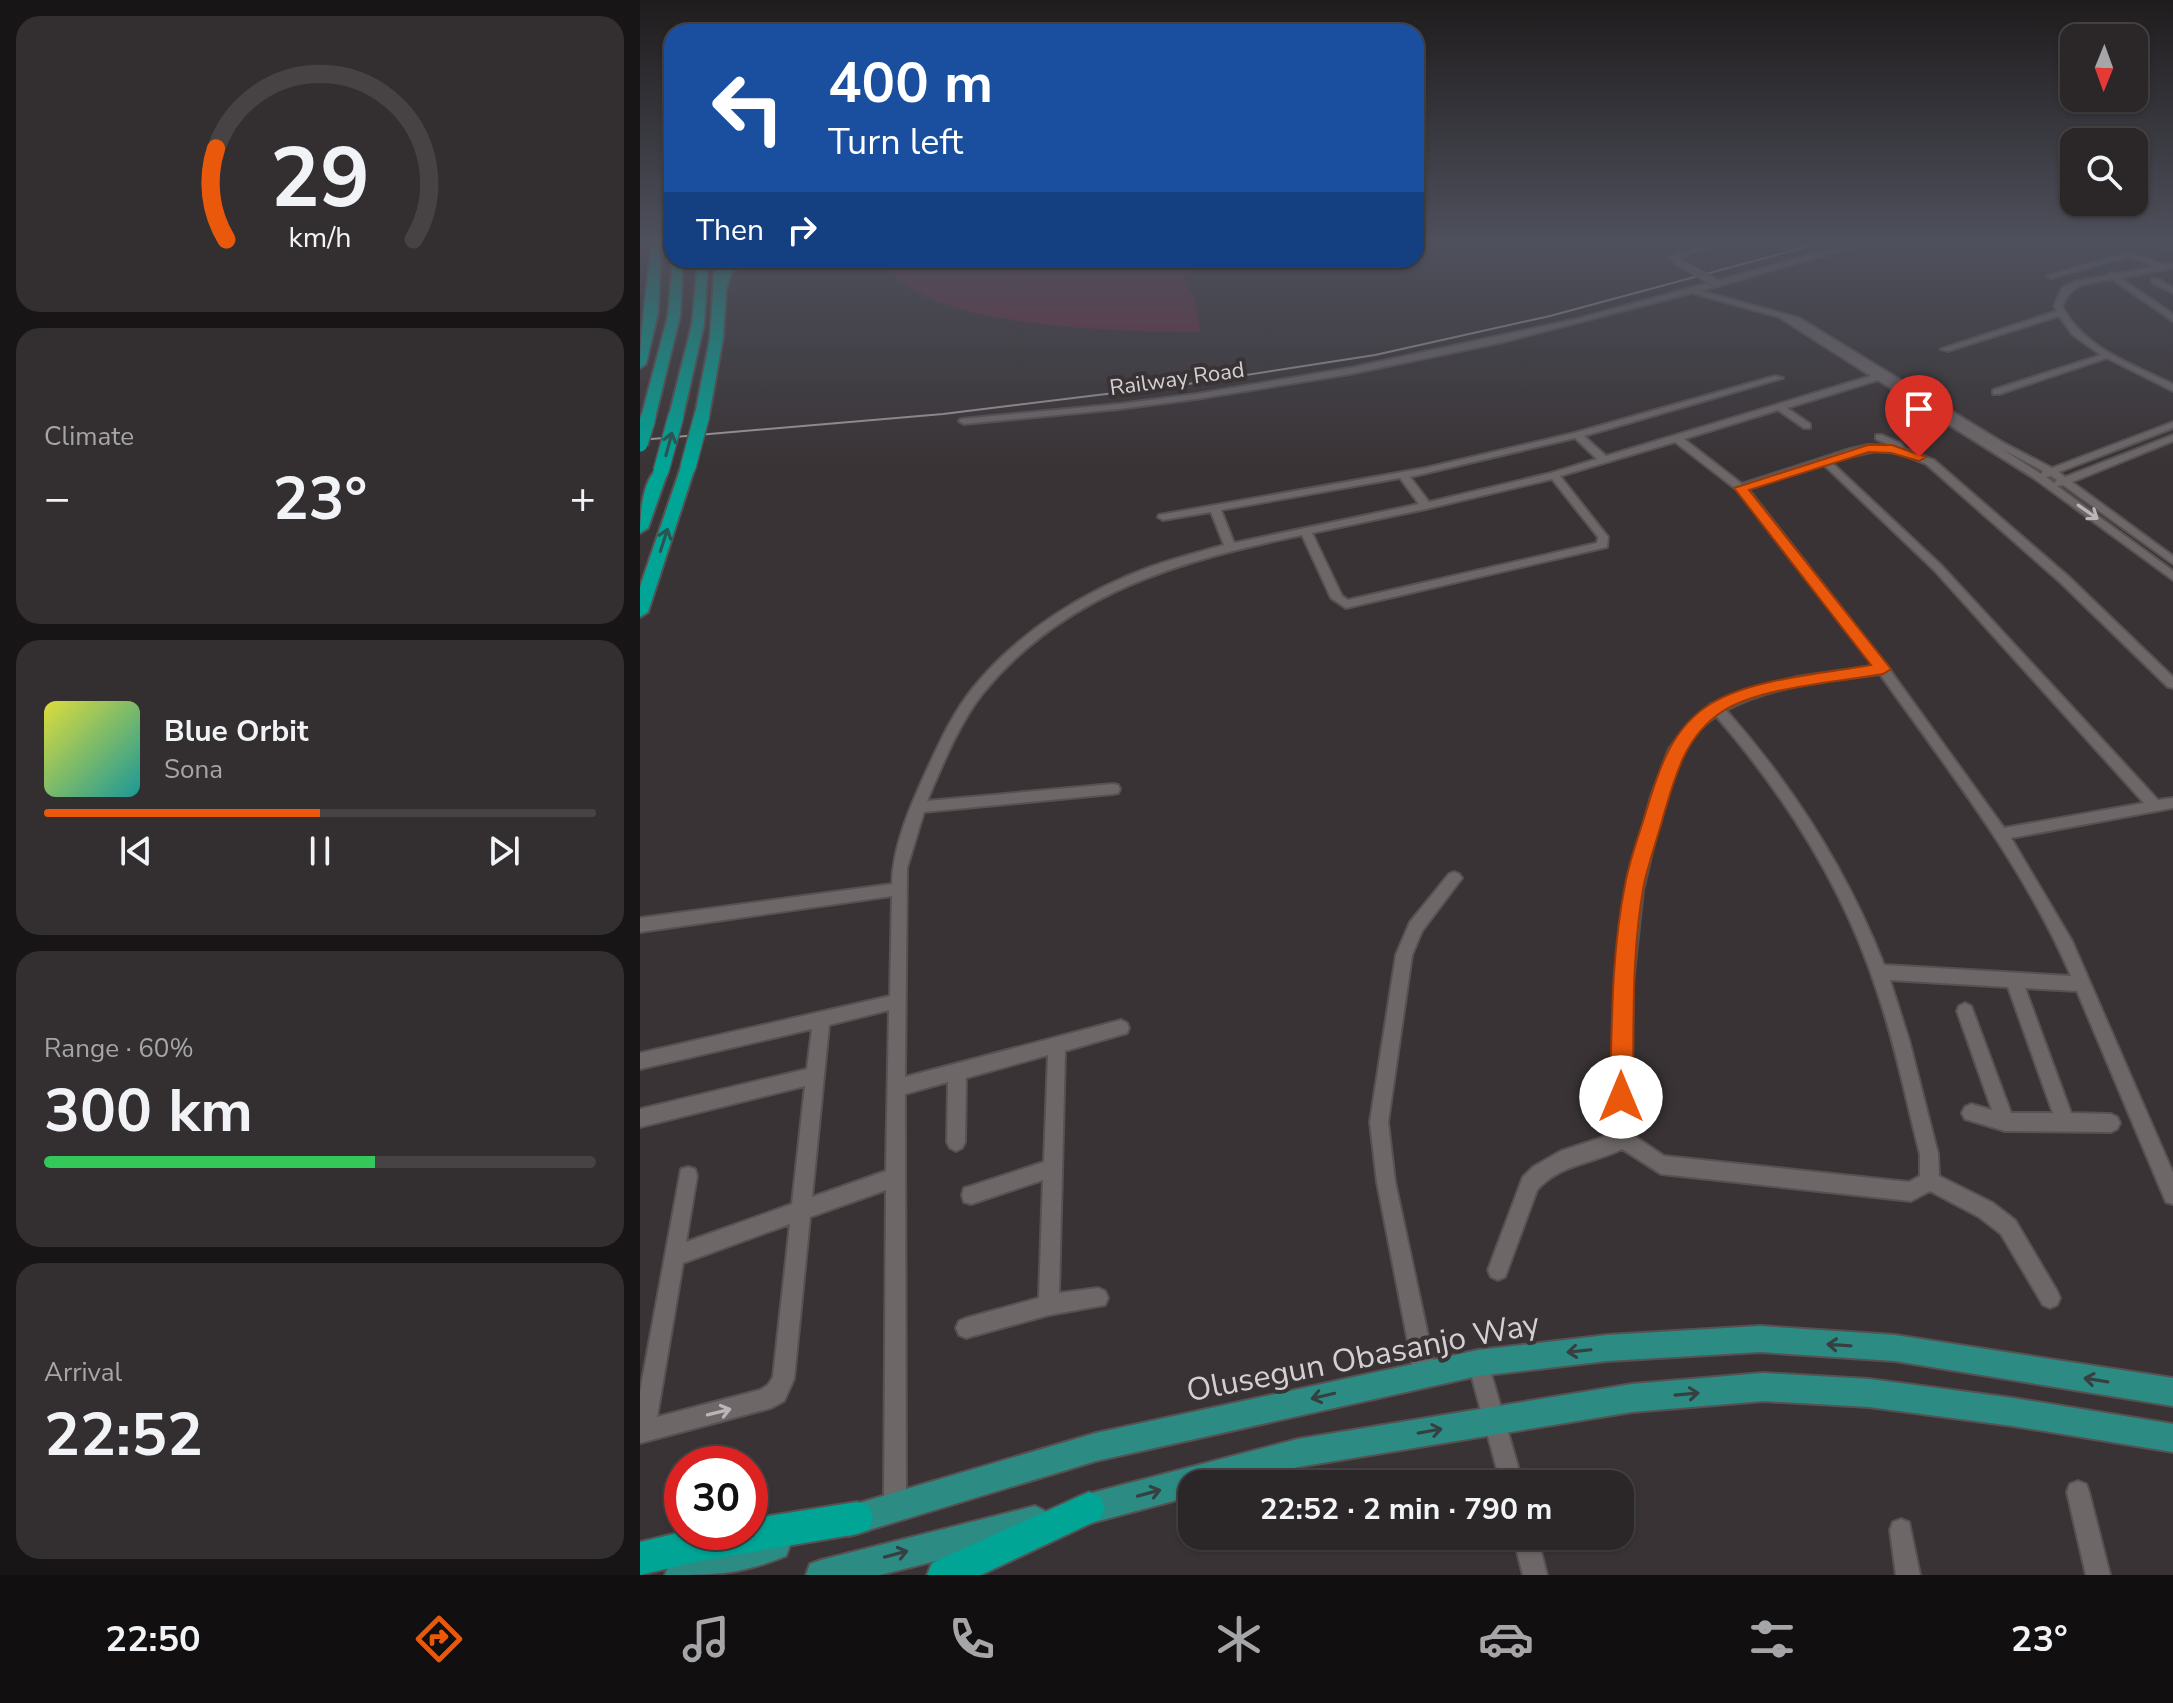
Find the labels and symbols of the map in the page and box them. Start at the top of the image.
north arrow [2060,24,2148,112]
street label: Railway Road [1108,355,1246,403]
pin [1885,375,1953,457]
one-way arrow [662,431,677,457]
one-way arrow [2077,504,2099,520]
one-way arrow [657,527,672,553]
position arrow [1579,1055,1663,1139]
street label: Olusegun Obasanjo Way [1183,1302,1544,1412]
one-way arrow [1826,1337,1853,1352]
one-way arrow [1566,1344,1593,1359]
one-way arrow [2084,1371,2109,1386]
one-way arrow [1673,1386,1700,1401]
one-way arrow [1311,1389,1337,1404]
one-way arrow [706,1404,732,1419]
one-way arrow [1416,1422,1442,1437]
speed limit sign: 30 [664,1446,768,1550]
one-way arrow [1135,1484,1161,1499]
one-way arrow [883,1546,909,1561]

